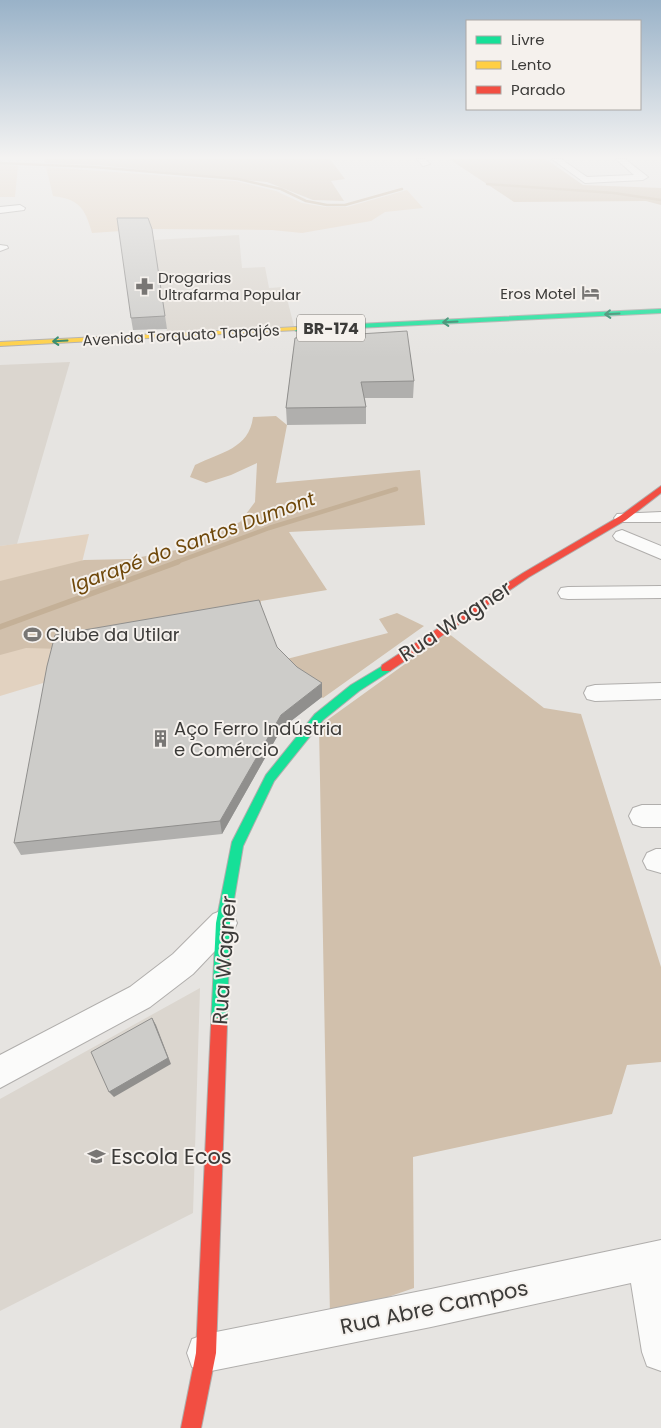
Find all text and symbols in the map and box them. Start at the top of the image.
legend [466,20,641,110]
text: Livre [511,29,544,50]
text: Lento [511,54,551,75]
text: Parado [511,79,565,100]
place label: Drogarias Ultrafarma Popular [158,267,301,305]
pharmacy icon: Drogarias Ultrafarma Popular [134,276,154,296]
place label: Eros Motel [500,283,576,304]
hotel icon: Eros Motel [580,283,600,303]
one-way arrow [605,309,621,318]
road number: BR-174 [297,314,365,342]
one-way arrow [442,317,458,327]
street label: Avenida Torquato Tapajós [82,319,280,351]
one-way arrow [53,336,69,345]
water label: Igarapé do Santos Dumont [67,485,320,599]
street label: Rua Wagner [393,574,517,668]
place label: Clube da Utilar [46,622,180,647]
sports icon: Clube da Utilar [22,624,42,644]
place label: Aço Ferro Indústria e Comércio [174,716,342,762]
building icon: Aço Ferro Indústria e Comércio [150,728,170,748]
street label: Rua Wagner [205,894,243,1025]
place label: Escola Ecos [111,1142,232,1171]
school or university icon: Escola Ecos [87,1146,107,1166]
street label: Rua Abre Campos [337,1273,531,1341]

